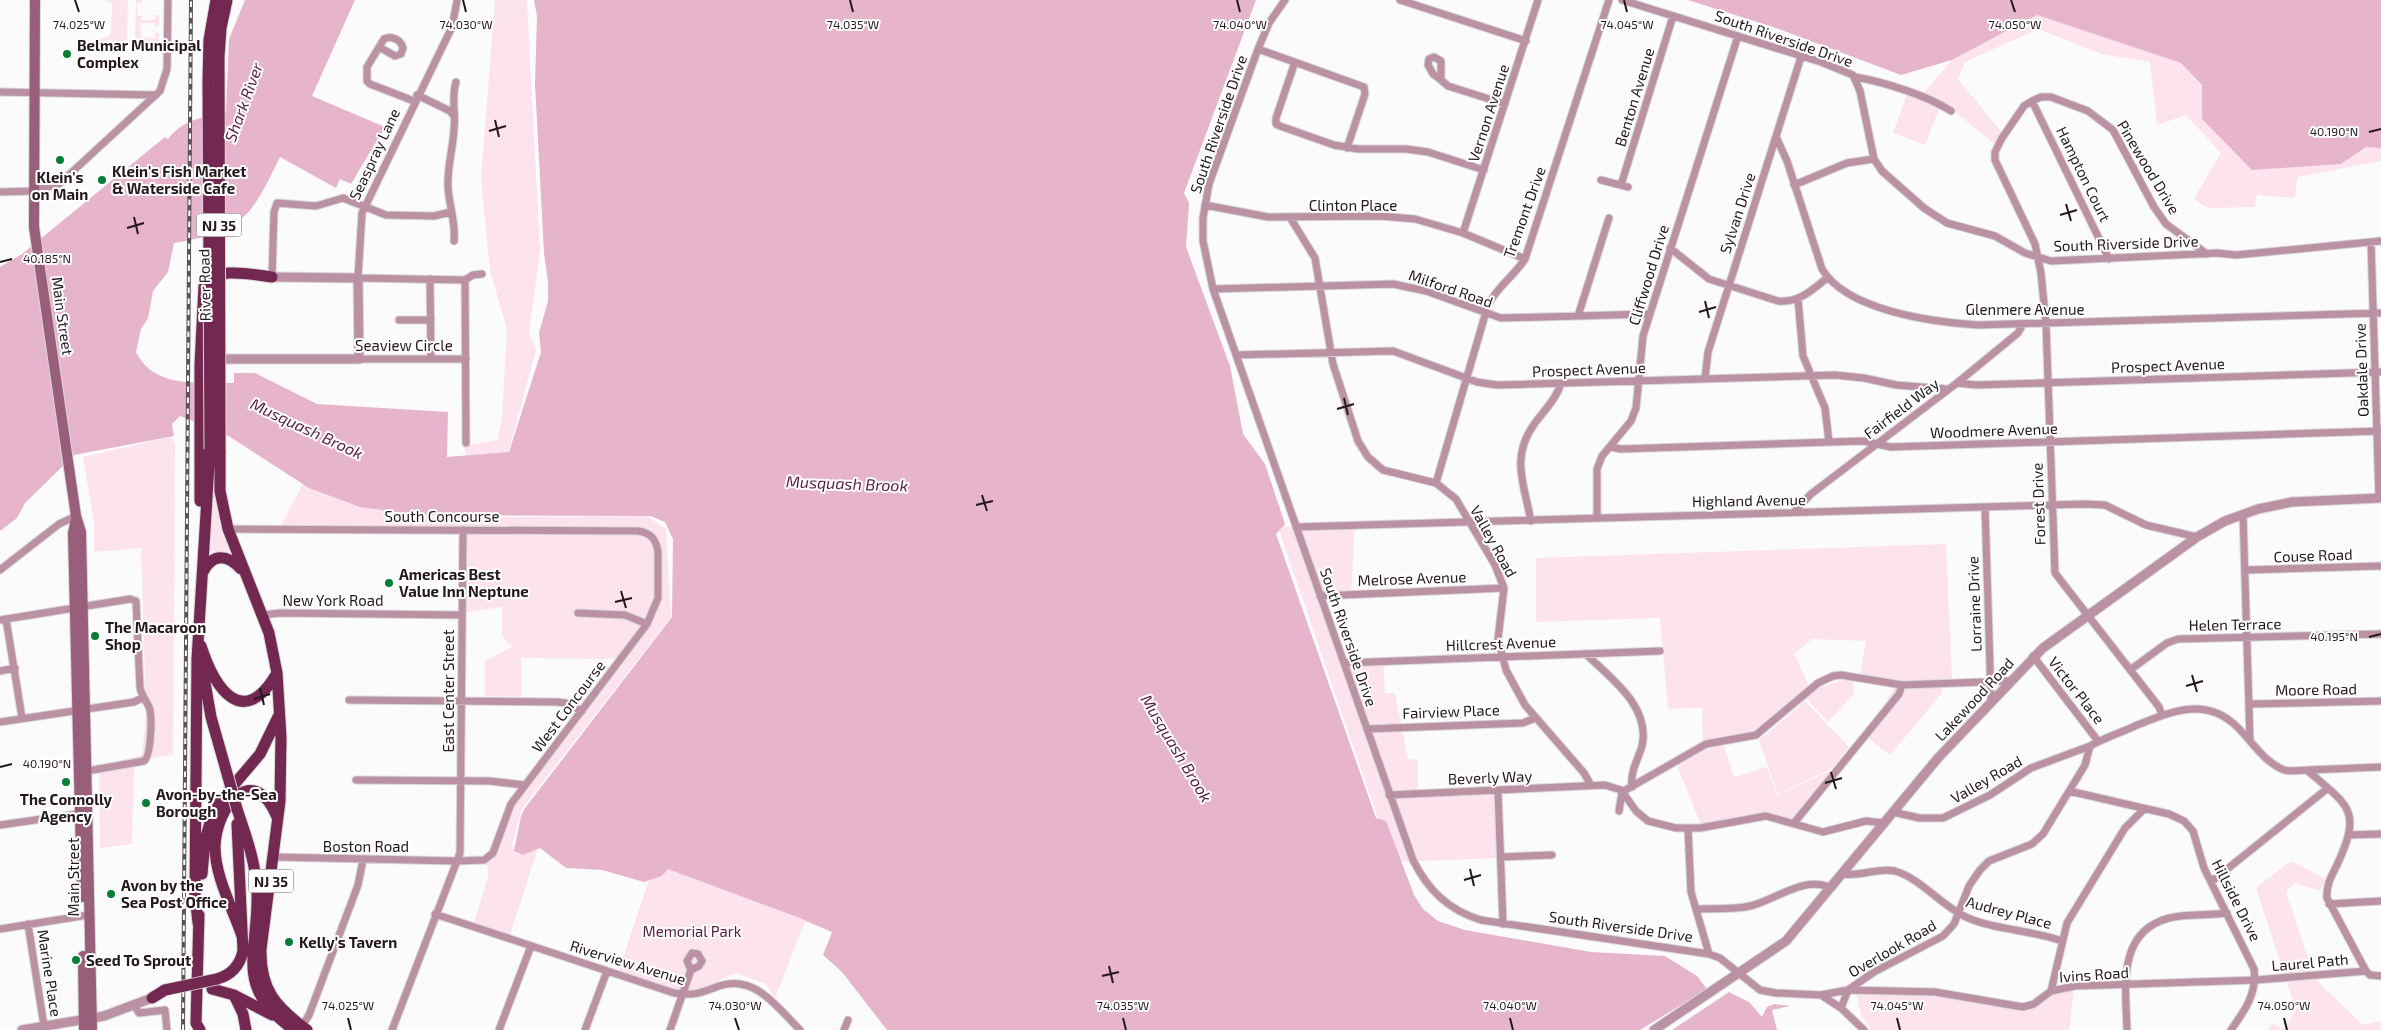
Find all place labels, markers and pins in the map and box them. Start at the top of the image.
place label: Belmar Municipal Complex [77,36,201,71]
marker: Belmar Municipal Complex [61,48,73,60]
marker: Klein's on Main [54,154,66,166]
place label: Klein's Fish Market & Waterside Cafe [112,162,246,197]
place label: Klein's on Main [32,168,88,203]
marker: Klein's Fish Market & Waterside Cafe [96,174,108,186]
place label: Americas Best Value Inn Neptune [399,565,529,600]
marker: Americas Best Value Inn Neptune [383,577,395,589]
place label: The Macaroon Shop [105,618,206,653]
marker: The Macaroon Shop [89,630,101,642]
marker: The Connolly Agency [60,776,72,788]
place label: Avon-by-the-Sea Borough [156,785,277,820]
place label: The Connolly Agency [20,790,113,826]
marker: Avon-by-the-Sea Borough [140,797,152,809]
place label: Avon by the Sea Post Office [121,876,227,911]
marker: Avon by the Sea Post Office [105,888,117,900]
place label: Kelly's Tavern [299,933,397,952]
marker: Kelly's Tavern [283,936,295,948]
place label: Seed To Sprout [86,951,191,969]
marker: Seed To Sprout [70,954,82,966]

